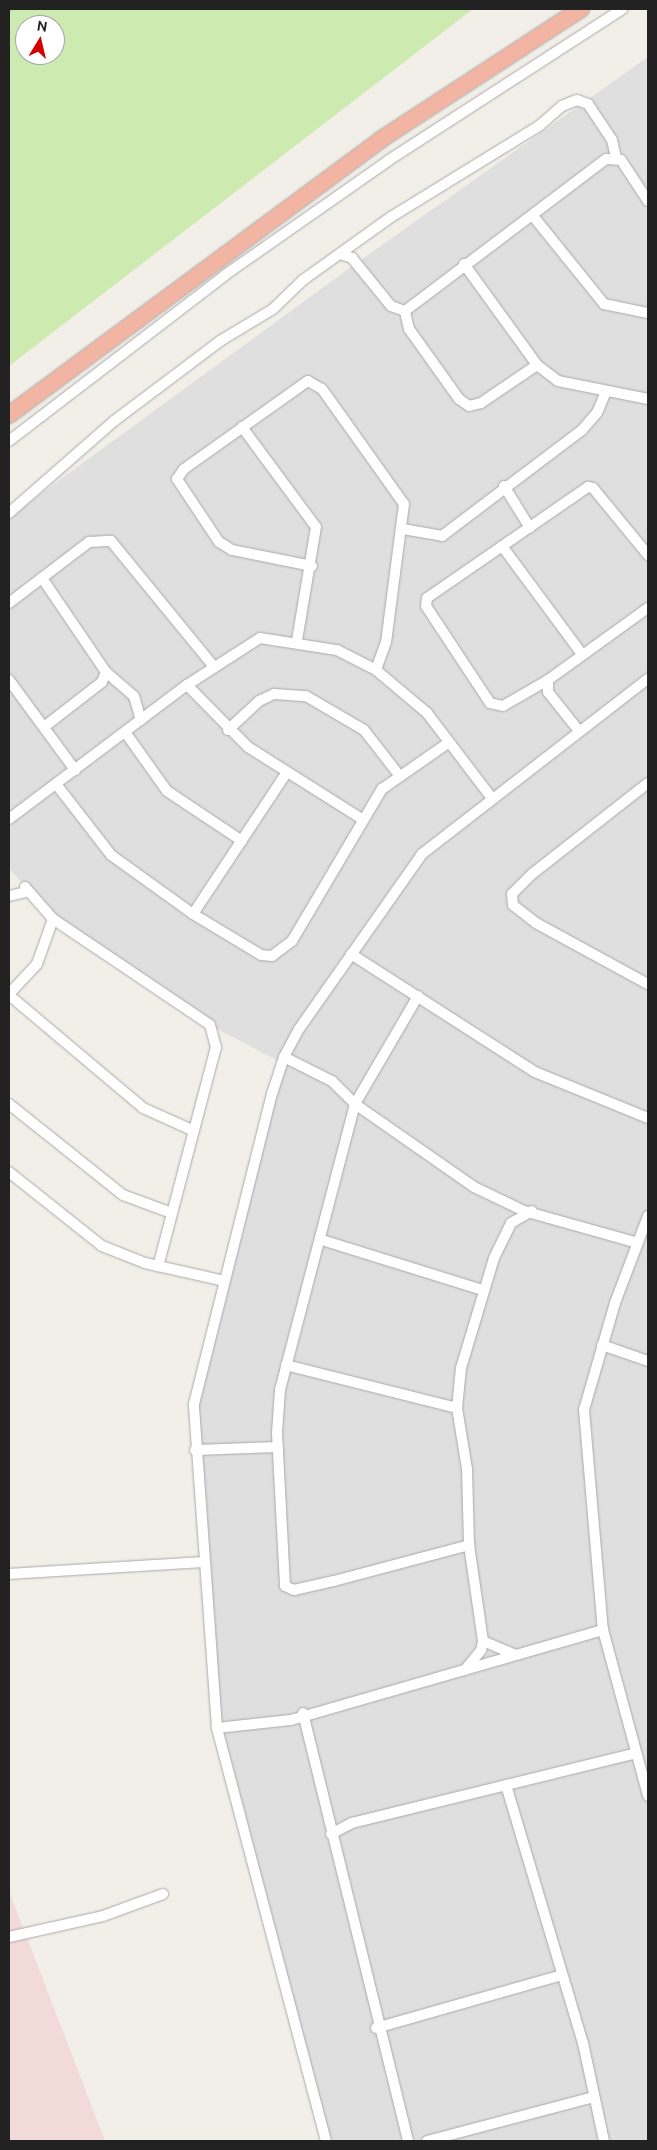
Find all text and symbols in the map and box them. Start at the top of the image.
north arrow [15,15,65,65]
text: N [36,17,49,35]

